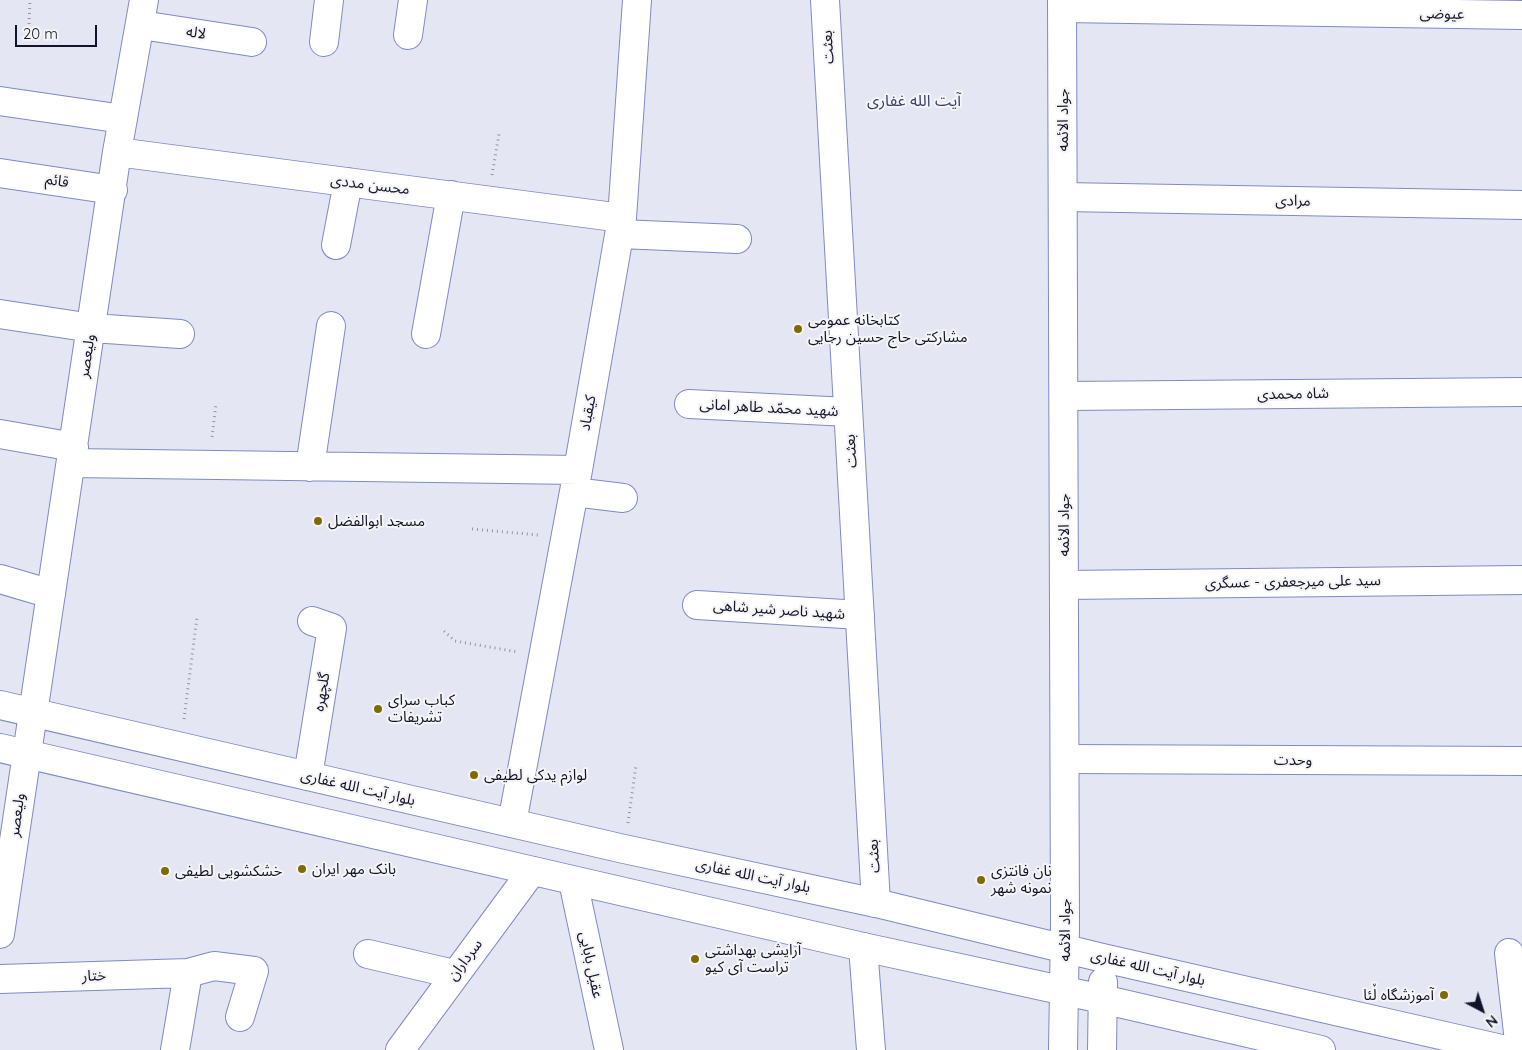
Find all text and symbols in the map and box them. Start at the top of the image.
street label: عیوضی [1419,5,1465,23]
scale bar [18,15,100,47]
street label: لاله [185,23,207,43]
text: 20 m [23,24,58,43]
street label: بعثت [818,30,838,64]
street label: جواد الائمه [1054,88,1072,152]
district label: آیت الله غفاری [867,91,961,111]
street label: قائم [44,170,70,192]
street label: محسن مددی [329,171,411,199]
street label: مرادی [1275,192,1311,210]
place label: کتابخانه عمومی مشارکتی حاج حسین رجایی [808,311,968,346]
marker: کتابخانه عمومی مشارکتی حاج حسین رجایی [792,323,804,335]
street label: ولیعصر [75,333,99,379]
street label: شاه محمدی [1257,384,1329,404]
street label: کیقباد [576,394,600,432]
street label: شهید محمّد طاهر امانی [699,395,839,421]
street label: بعثت [841,434,861,468]
street label: جواد الائمه [1055,493,1073,557]
place label: مسجد ابوالفضل [328,512,425,530]
marker: مسجد ابوالفضل [312,515,324,527]
street label: سید علی میرجعفری - عسگری [1205,571,1381,593]
street label: شهید ناصر شیر شاهی [712,596,846,624]
street label: گلچهره [310,671,334,713]
place label: کباب سرای تشریفات [388,691,455,726]
marker: کباب سرای تشریفات [372,703,384,715]
street label: وحدت [1274,751,1312,769]
street label: بلوار آیت الله غفاری [299,766,417,810]
place label: لوازم یدکی لطیفی [484,766,587,784]
marker: لوازم یدکی لطیفی [468,769,480,781]
street label: ولیعصر [5,792,29,838]
street label: بعثت [864,839,884,873]
street label: بلوار آیت الله غفاری [694,855,812,897]
place label: بانک مهر ایران [312,860,396,878]
place label: خشکشویی لطیفی [175,862,282,880]
place label: نان فانتزی نمونه شهر [991,862,1052,897]
marker: بانک مهر ایران [296,863,308,875]
marker: خشکشویی لطیفی [159,865,171,877]
marker: نان فانتزی نمونه شهر [975,874,987,886]
street label: جواد الائمه [1056,898,1074,962]
street label: عقیل بابایی [575,930,607,1000]
street label: سرداران [444,936,486,984]
place label: آرایشی بهداشتی تراست آی کیو [705,941,801,976]
street label: بلوار آیت الله غفاری [1089,946,1207,990]
marker: آرایشی بهداشتی تراست آی کیو [689,953,701,965]
street label: ختار [82,967,106,985]
north arrow [1457,985,1507,1035]
place label: آموزشگاه ڵئا [1363,986,1434,1004]
marker: آموزشگاه ڵئا [1438,989,1450,1001]
text: N [1482,1011,1501,1032]

